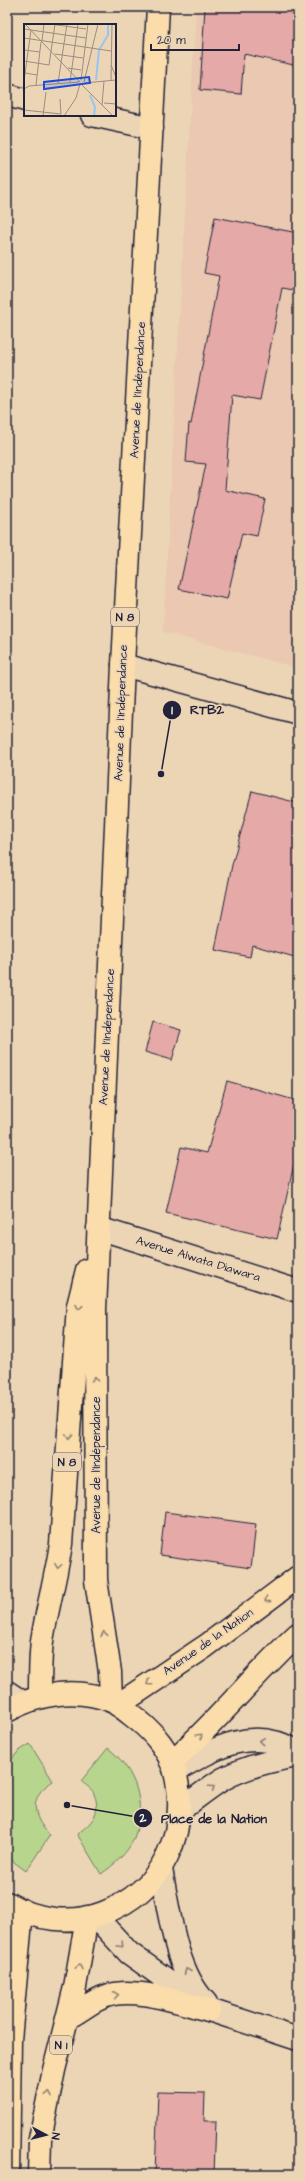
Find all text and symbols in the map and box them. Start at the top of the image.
inset map [24,24,116,116]
scale bar [151,26,239,52]
text: 20 m [157,32,186,49]
street label: Avenue de l'Indépendance [126,321,150,459]
road number: N 8 [111,608,139,626]
street label: Avenue de l'Indépendance [110,644,132,782]
callout: RTB2 [162,697,232,722]
text: RTB2 [190,701,225,719]
text: 1 [171,702,173,719]
street label: Avenue de l'Indépendance [95,968,119,1106]
street label: Avenue Alwata Diawara [134,1232,262,1286]
one-way arrow [75,1304,84,1310]
one-way arrow [91,1376,99,1382]
street label: Avenue de l'Indépendance [88,1396,105,1534]
one-way arrow [64,1433,73,1439]
road number: N 8 [53,1453,81,1471]
one-way arrow [54,1563,63,1569]
one-way arrow [264,1595,271,1602]
street label: Avenue de la Nation [159,1604,257,1680]
one-way arrow [100,1631,109,1637]
one-way arrow [146,1678,153,1686]
one-way arrow [195,1733,203,1741]
one-way arrow [259,1737,265,1746]
one-way arrow [207,1786,214,1793]
callout: Place de la Nation [133,1806,275,1831]
text: 2 [139,1810,147,1827]
text: Place de la Nation [161,1810,267,1828]
one-way arrow [117,1940,124,1948]
one-way arrow [75,1964,83,1971]
one-way arrow [184,1968,192,1976]
one-way arrow [113,1991,119,2000]
road number: N 1 [50,2036,72,2054]
one-way arrow [45,2091,53,2097]
north arrow [26,2115,66,2155]
text: N [48,2132,63,2141]

